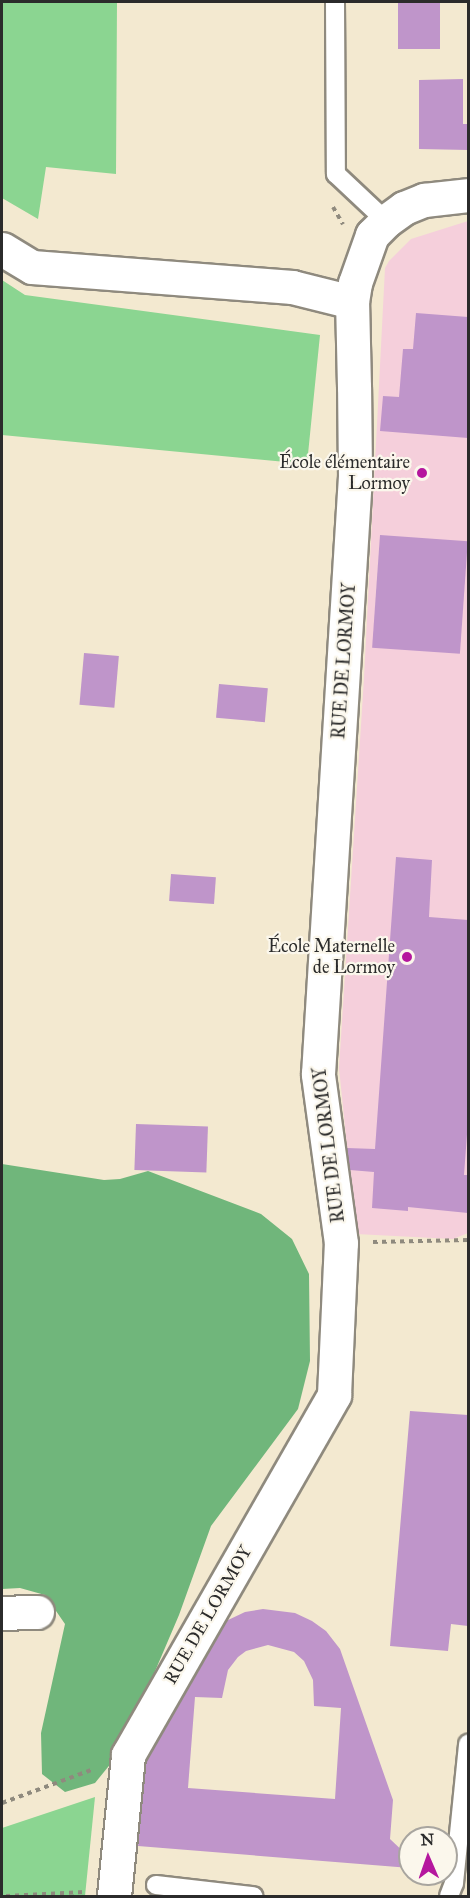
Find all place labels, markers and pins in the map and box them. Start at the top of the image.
place label: École élémentaire Lormoy [279,452,410,494]
marker: École élémentaire Lormoy [415,466,429,480]
place label: École Maternelle de Lormoy [268,936,395,978]
marker: École Maternelle de Lormoy [400,950,414,964]

